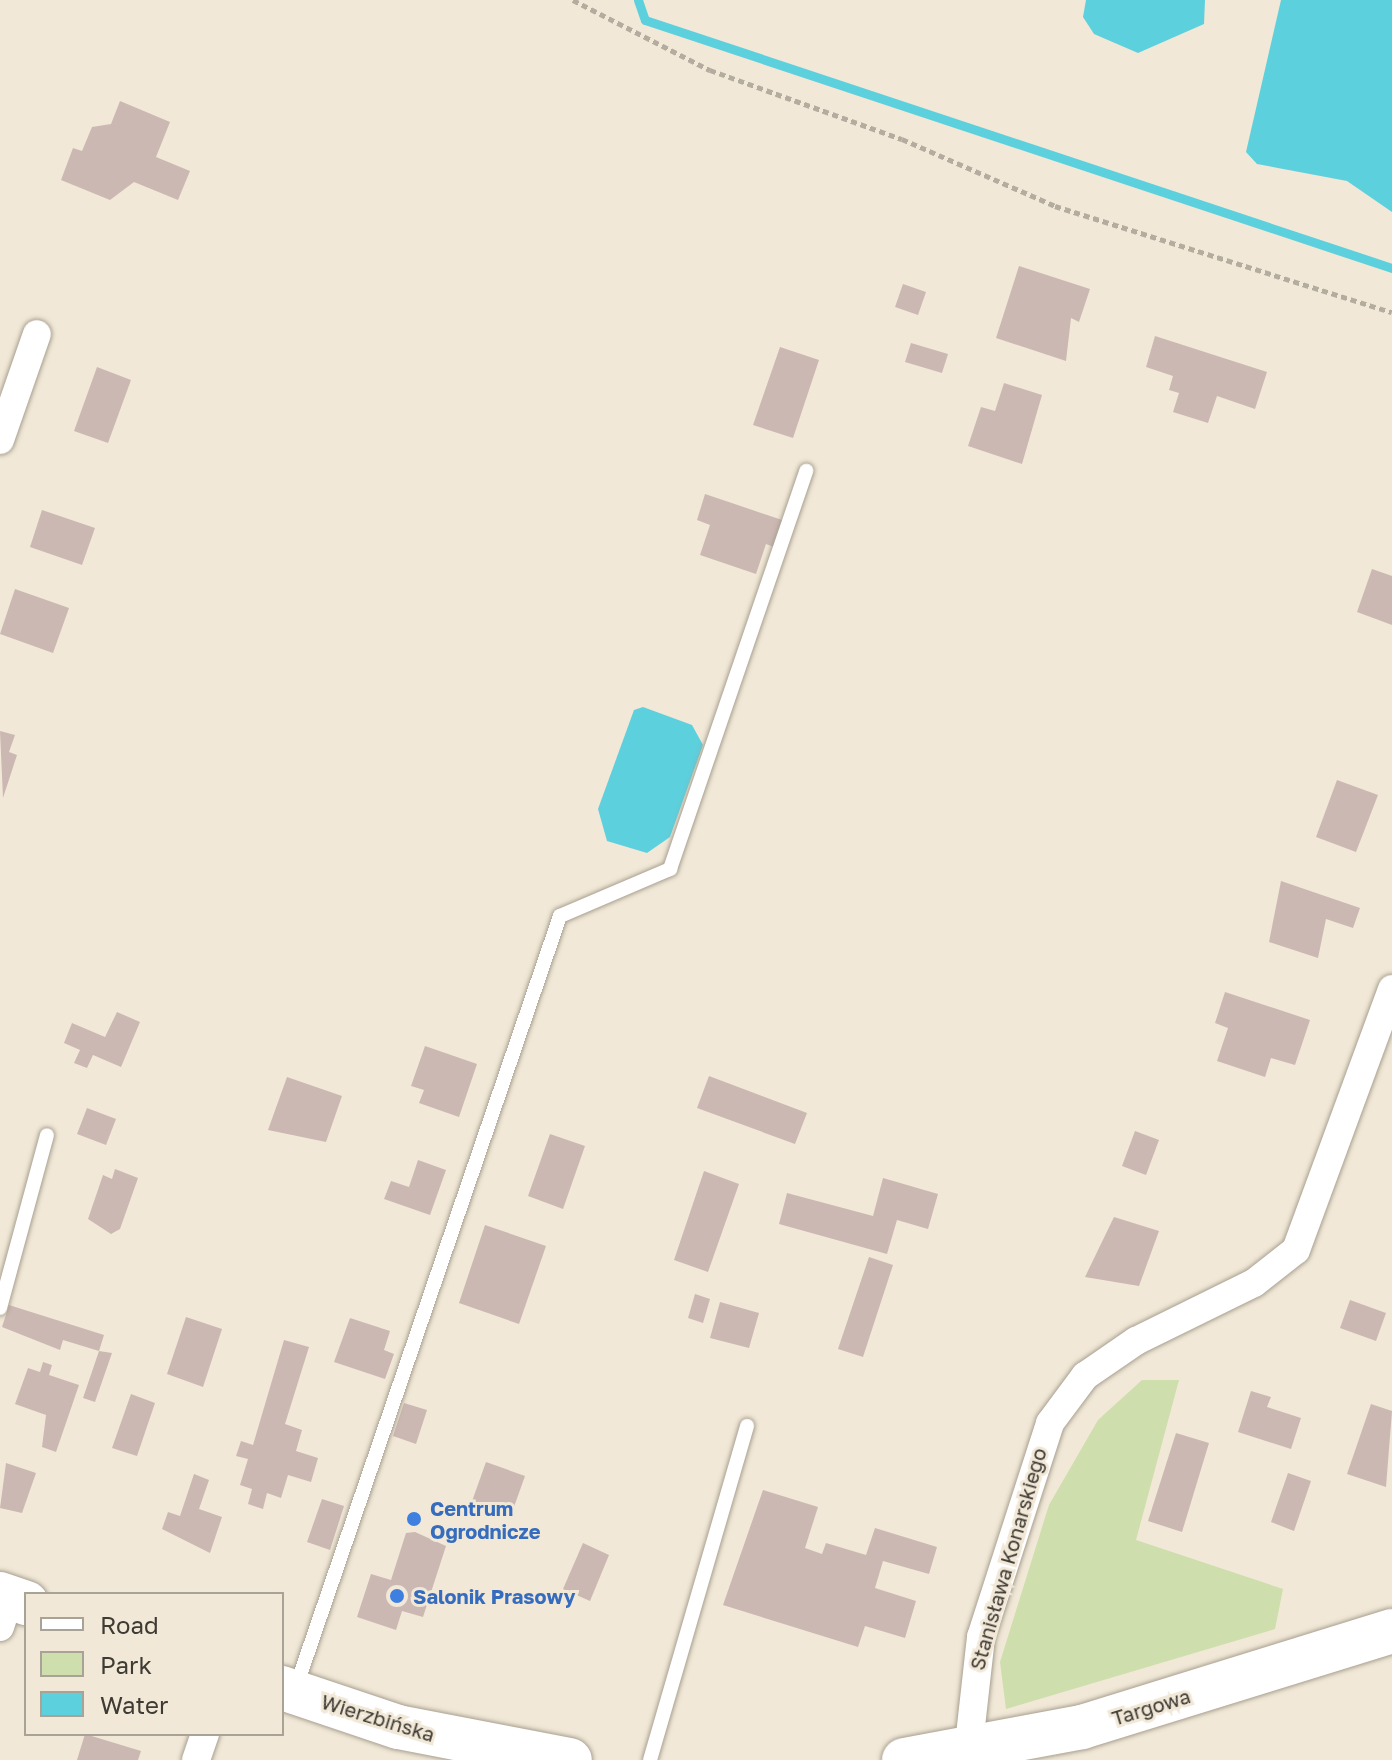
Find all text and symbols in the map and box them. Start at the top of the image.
street label: Stanisława Konarskiego [965,1445,1051,1673]
place label: Centrum Ogrodnicze [430,1496,540,1543]
marker: Centrum Ogrodnicze [405,1510,423,1528]
place label: Salonik Prasowy [413,1584,575,1608]
marker: Salonik Prasowy [388,1587,406,1605]
legend [24,1592,284,1736]
text: Road [100,1610,159,1639]
text: Park [100,1650,152,1679]
street label: Targowa [1109,1684,1193,1730]
street label: Wierzbińska [318,1689,438,1747]
text: Water [100,1690,168,1719]

